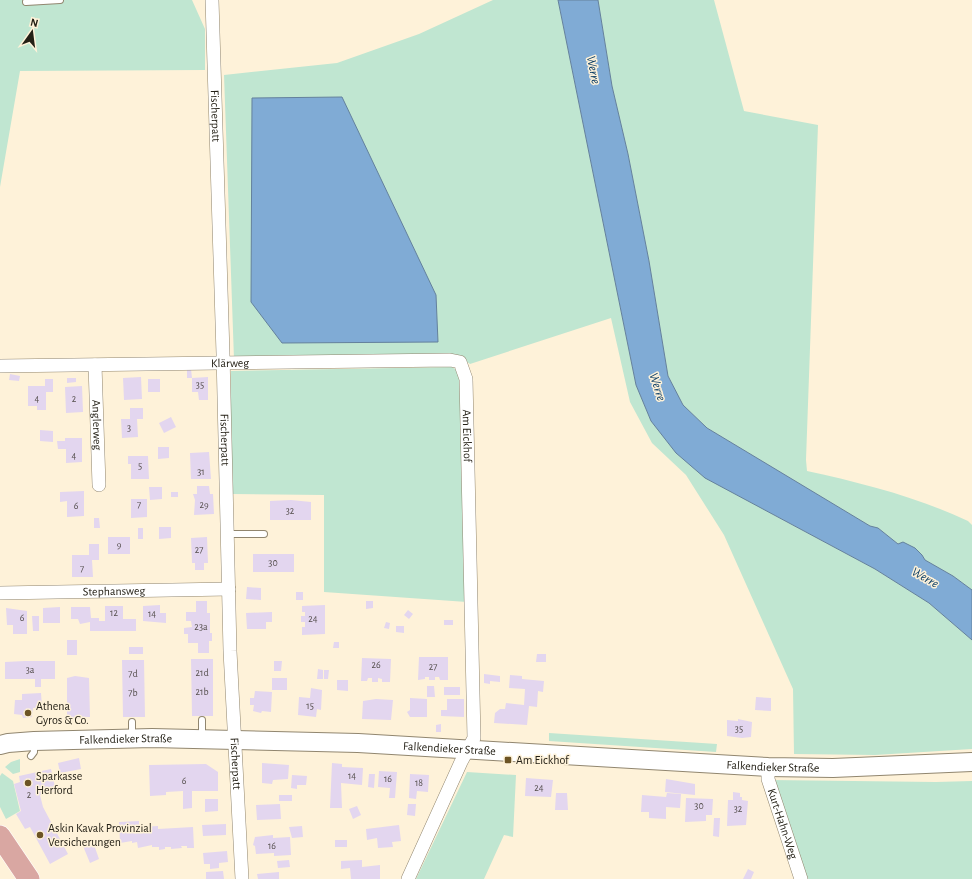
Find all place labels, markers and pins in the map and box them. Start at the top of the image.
place label: Athena Gyros & Co. [36,700,89,727]
marker: Athena Gyros & Co. [23,708,33,718]
place label: Am Eickhof [516,754,570,766]
marker: Am Eickhof [503,755,513,765]
place label: Sparkasse Herford [36,770,82,796]
marker: Sparkasse Herford [23,778,33,788]
place label: Askin Kavak Provinzial Versicherungen [48,822,152,848]
marker: Askin Kavak Provinzial Versicherungen [35,830,45,840]

